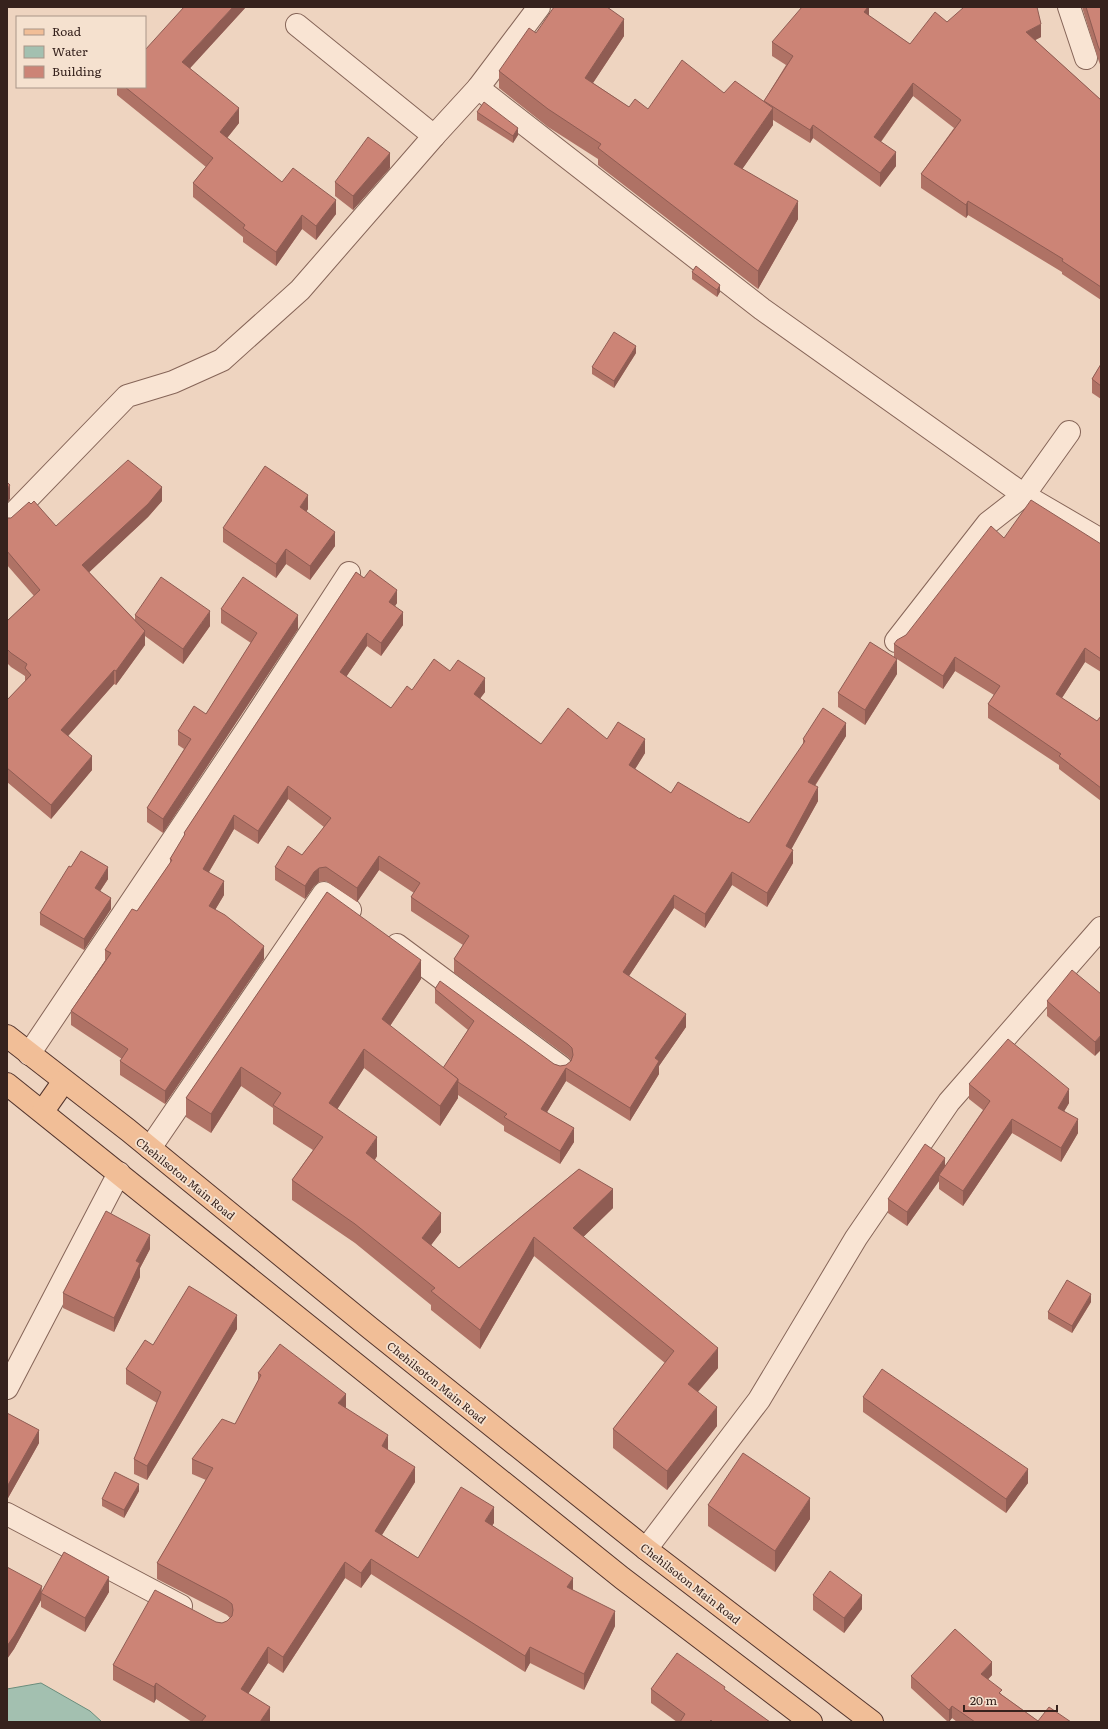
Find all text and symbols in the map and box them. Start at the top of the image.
legend [16,16,146,88]
text: Road [52,22,82,40]
text: Water [52,42,88,60]
text: Building [52,62,102,80]
street label: Chehilsoton Main Road [133,1133,239,1223]
street label: Chehilsoton Main Road [384,1337,490,1427]
street label: Chehilsoton Main Road [638,1539,745,1627]
scale bar [964,1687,1057,1713]
text: 20 m [970,1691,997,1709]

